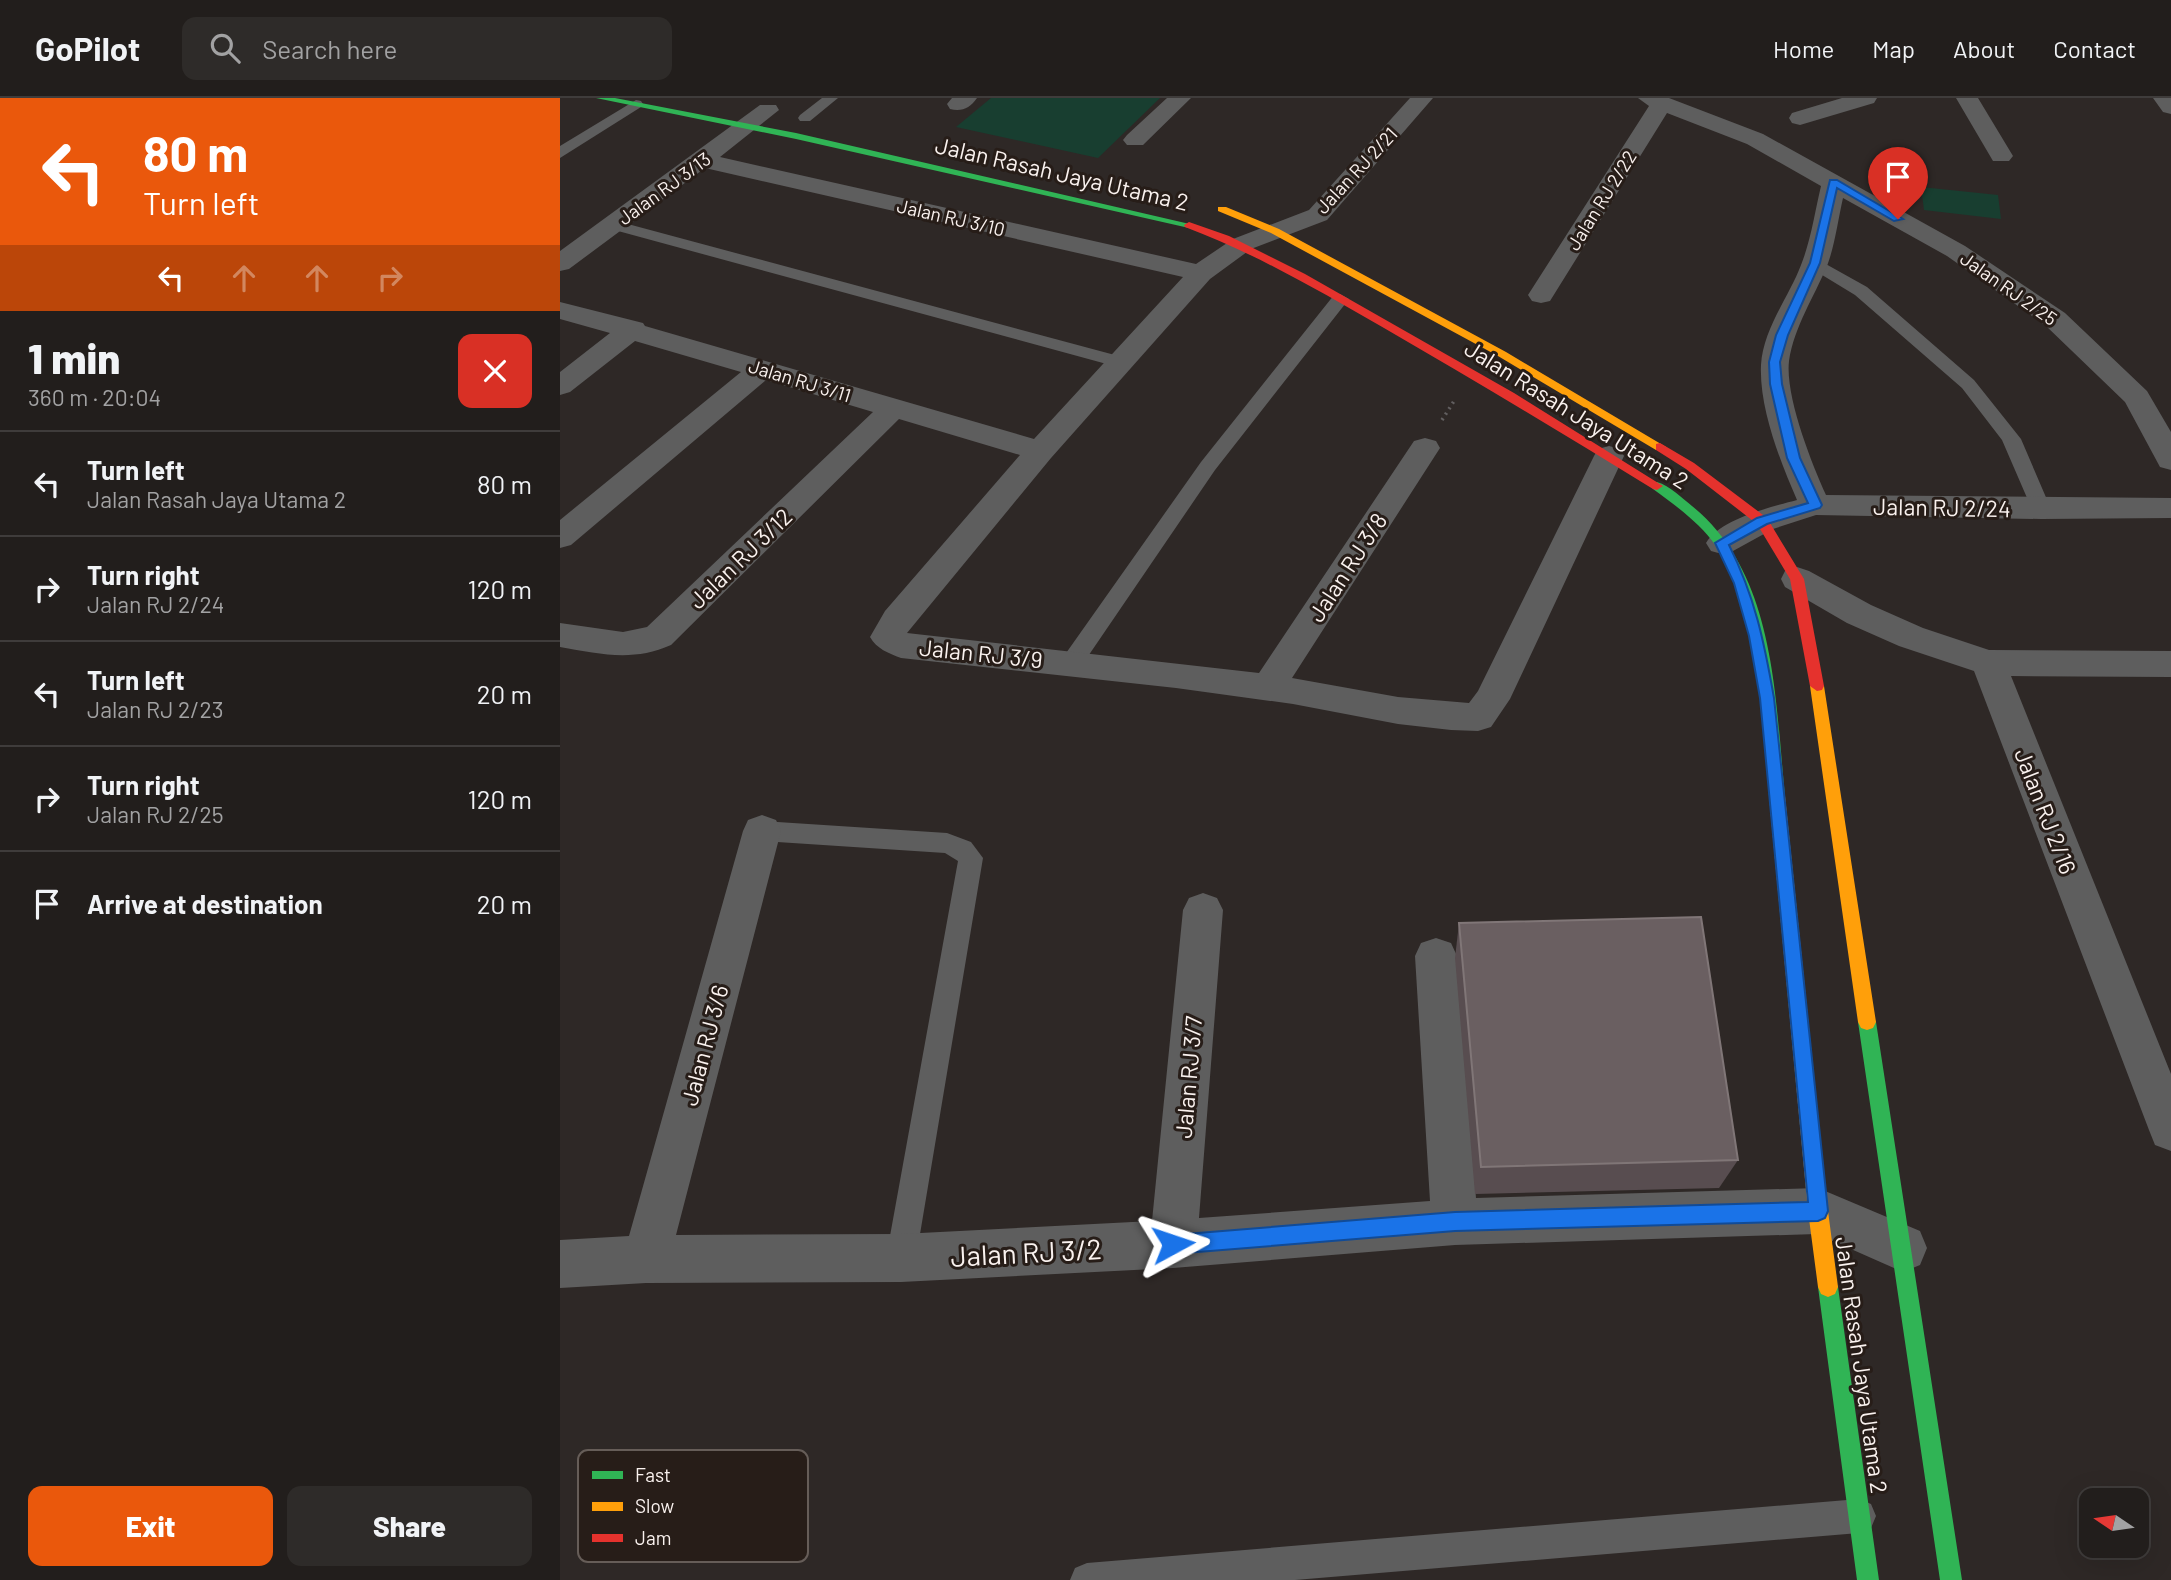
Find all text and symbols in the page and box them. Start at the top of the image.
search box [182,17,672,80]
text: GoPilot [35,28,140,68]
icon: search [206,29,244,67]
text: Search here [262,33,397,64]
text: Home [1773,34,1834,63]
text: Map [1872,34,1915,63]
text: About [1953,34,2015,63]
text: Contact [2053,34,2136,63]
street label: Jalan RJ 2/21 [1310,122,1402,218]
text: 80 m [143,123,248,182]
icon: left [28,126,119,217]
street label: Jalan Rasah Jaya Utama 2 [933,130,1191,216]
street label: Jalan RJ 2/22 [1561,146,1641,254]
street label: Jalan RJ 3/13 [613,147,715,229]
pin [1868,147,1928,219]
icon: arrive [1879,158,1917,196]
text: Turn left [143,183,260,221]
street label: Jalan RJ 3/10 [895,193,1007,241]
street label: Jalan RJ 2/25 [1956,246,2062,330]
icon: left [152,259,190,297]
icon: ahead [225,259,263,297]
icon: ahead [298,259,336,297]
icon: right [371,259,409,297]
text: 1 min [28,332,120,382]
street label: Jalan Rasah Jaya Utama 2 [1460,333,1694,495]
button: close [458,334,532,408]
street label: Jalan RJ 3/11 [746,354,854,406]
text: 360 m · 20:04 [28,383,161,411]
text: Turn left [87,454,185,485]
icon: left [28,465,66,503]
text: 80 m [477,468,532,499]
text: Jalan Rasah Jaya Utama 2 [87,485,346,513]
street label: Jalan RJ 2/24 [1873,492,2011,522]
street label: Jalan RJ 3/12 [683,502,797,614]
street label: Jalan RJ 3/8 [1301,507,1393,627]
text: Turn right [87,559,200,590]
icon: right [28,570,66,608]
text: 120 m [468,573,532,604]
text: Jalan RJ 2/24 [87,590,225,618]
street label: Jalan RJ 3/9 [918,633,1044,673]
text: Turn left [87,664,185,695]
icon: left [28,675,66,713]
text: 20 m [477,678,532,709]
text: Jalan RJ 2/23 [87,695,224,723]
street label: Jalan RJ 2/16 [2009,744,2083,878]
text: Turn right [87,769,200,800]
icon: right [28,780,66,818]
text: 120 m [468,783,532,814]
text: Jalan RJ 2/25 [87,800,224,828]
icon: arrive [28,885,66,923]
text: Arrive at destination [87,888,323,919]
text: 20 m [477,888,532,919]
street label: Jalan RJ 3/6 [674,982,734,1108]
street label: Jalan RJ 3/7 [1169,1014,1207,1139]
position arrow [1136,1207,1210,1281]
street label: Jalan RJ 3/2 [949,1231,1103,1273]
street label: Jalan Rasah Jaya Utama 2 [1830,1235,1894,1495]
legend [578,1450,808,1562]
text: Fast [635,1463,671,1486]
button: Exit [28,1486,273,1566]
button: Share [287,1486,532,1566]
north arrow [2079,1488,2149,1558]
map controls [2079,1488,2149,1558]
text: Slow [635,1494,674,1517]
text: Jam [635,1526,671,1549]

